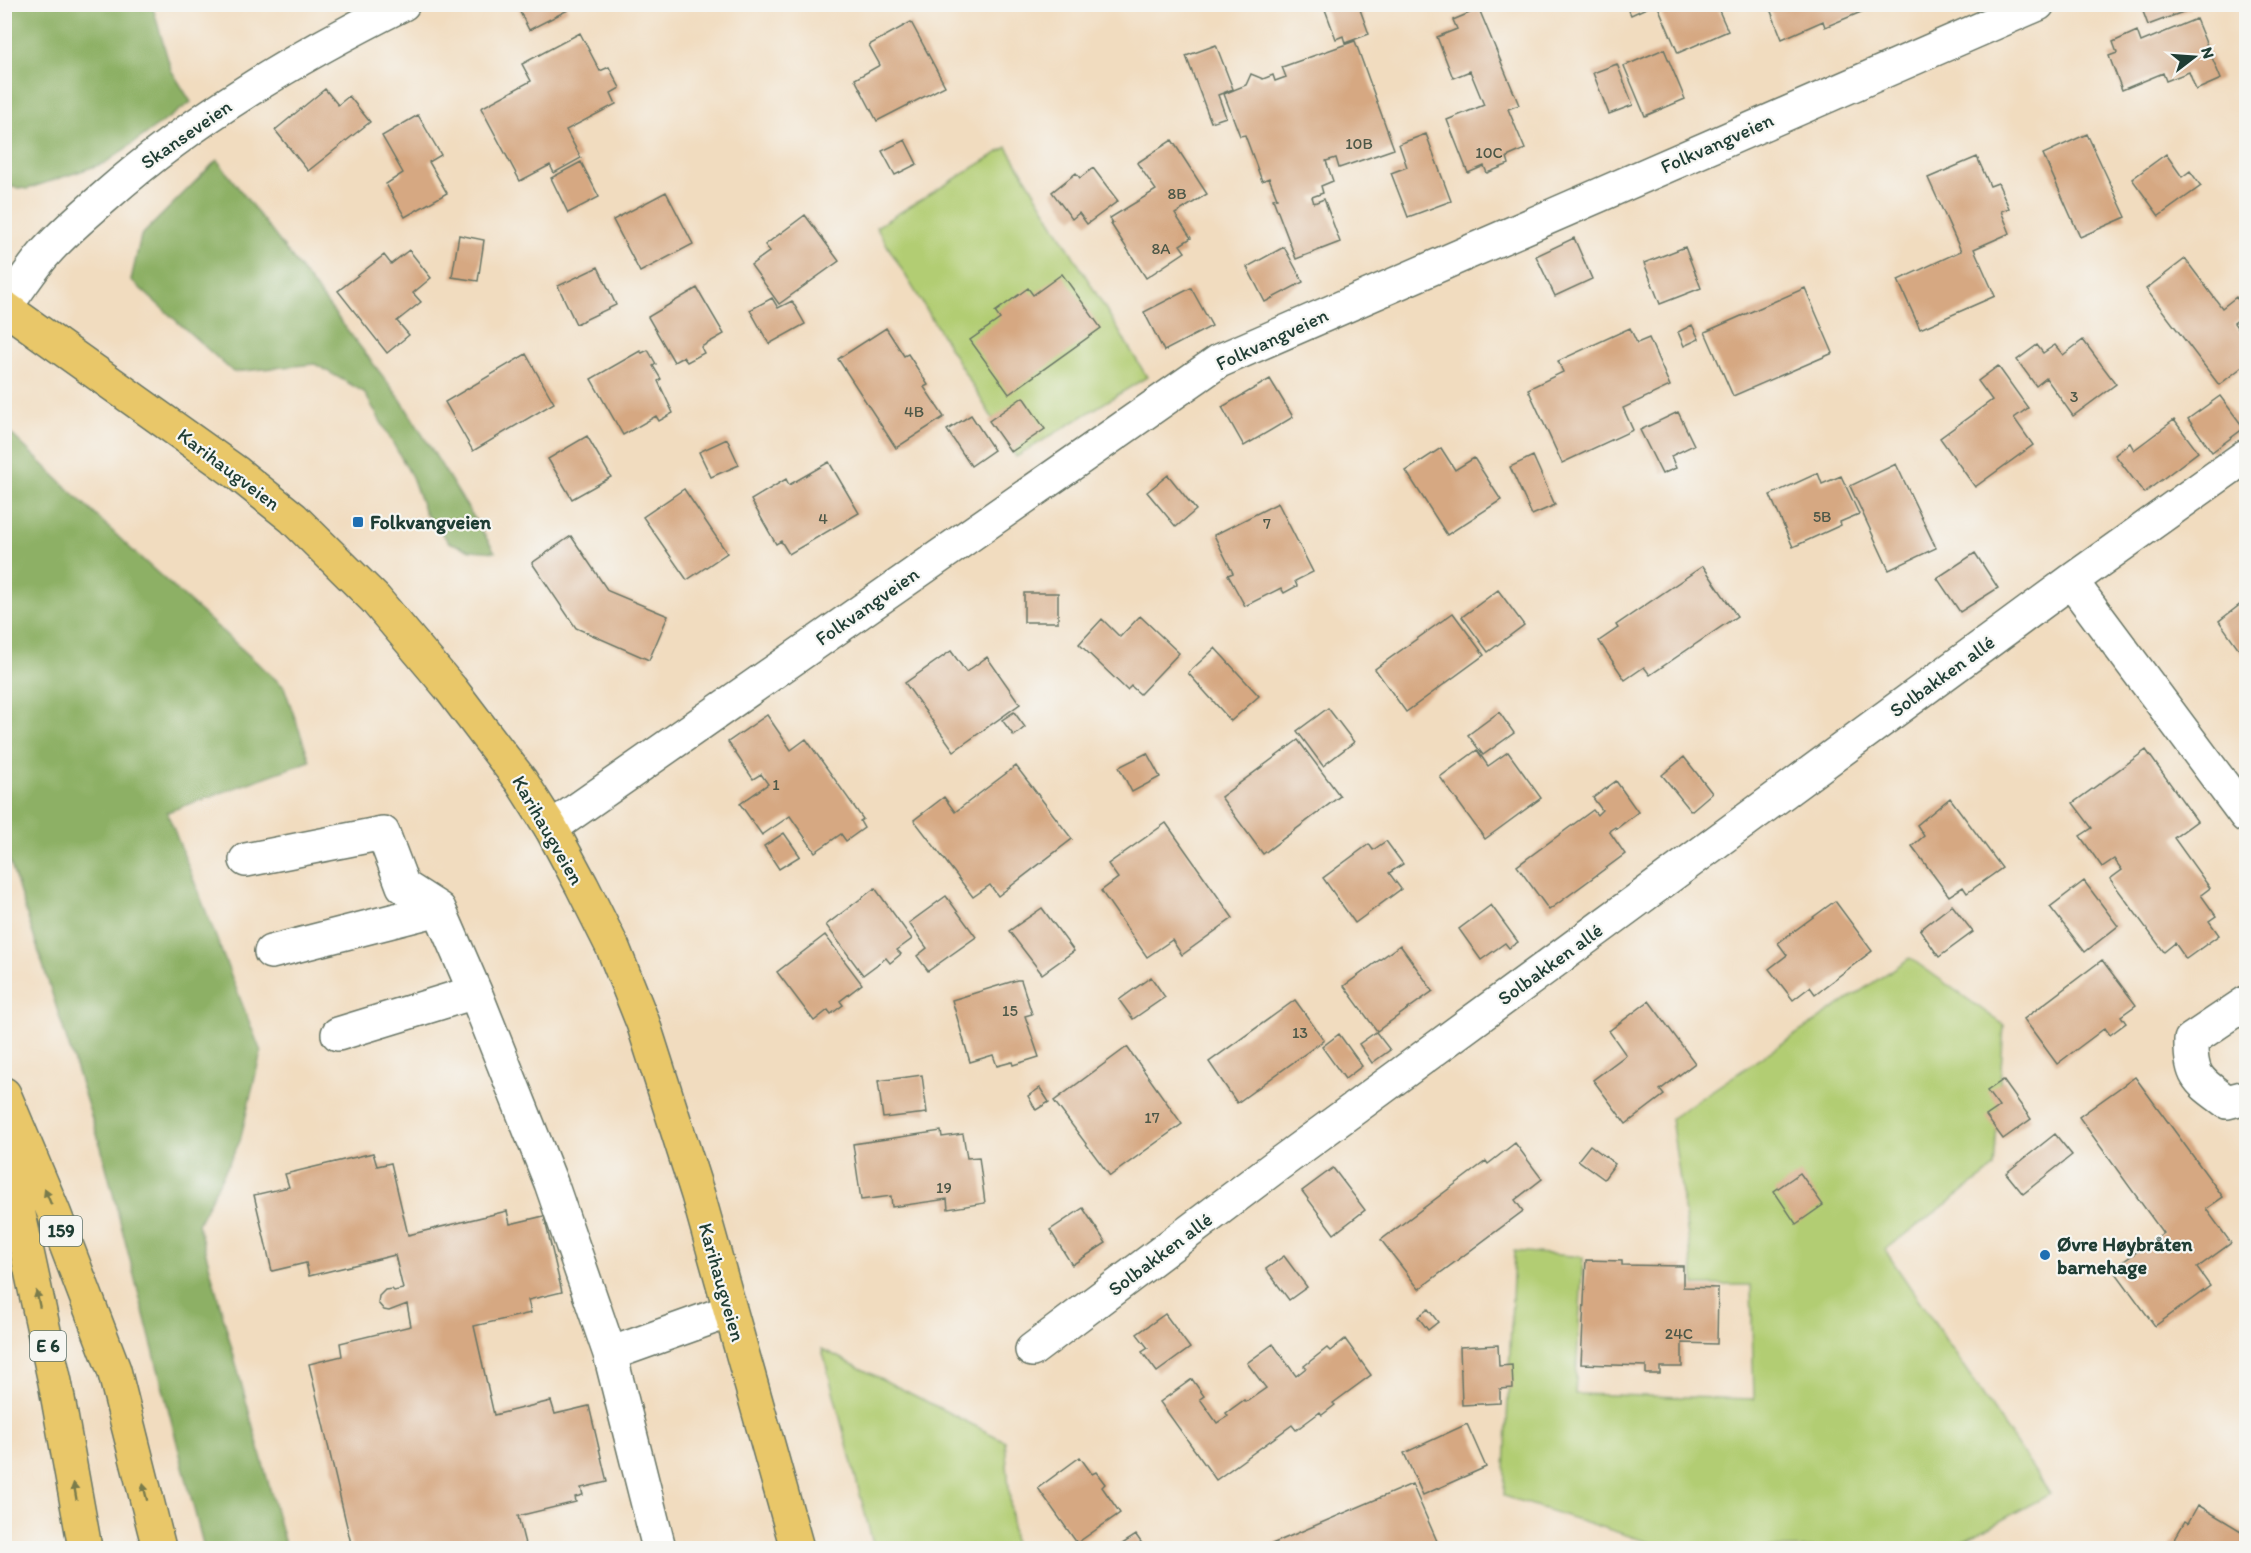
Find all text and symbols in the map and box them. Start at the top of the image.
north arrow [2164,27,2224,87]
text: N [2197,45,2219,61]
street label: Skanseveien [136,94,236,174]
street label: Folkvangveien [1657,107,1777,179]
house number: 10B [1345,134,1373,153]
house number: 10C [1475,143,1503,162]
house number: 8B [1167,184,1187,203]
house number: 8A [1151,239,1171,258]
street label: Folkvangveien [1212,303,1332,375]
house number: 3 [2070,387,2079,406]
house number: 4B [904,402,924,421]
street label: Karihaugveien [173,423,285,516]
house number: 5B [1813,507,1831,526]
house number: 4 [818,509,828,528]
place label: Folkvangveien [370,510,492,535]
house number: 7 [1263,514,1271,533]
marker: Folkvangveien [351,515,365,529]
street label: Folkvangveien [811,561,923,651]
street label: Solbakken allé [1885,630,1999,722]
street label: Karihaugveien [507,771,589,889]
house number: 1 [772,775,780,794]
street label: Solbakken allé [1493,918,1607,1010]
house number: 15 [1002,1001,1018,1020]
house number: 13 [1292,1023,1308,1042]
house number: 17 [1144,1108,1160,1127]
house number: 19 [936,1178,952,1197]
one-way arrow [43,1188,53,1206]
street label: Solbakken allé [1103,1207,1217,1301]
road number: 159 [40,1216,82,1246]
street label: Karihaugveien [694,1220,750,1344]
place label: Øvre Høybråten barnehage [2057,1232,2193,1280]
marker: Øvre Høybråten barnehage [2038,1248,2052,1262]
one-way arrow [33,1290,42,1309]
house number: 24C [1665,1324,1693,1343]
road number: E 6 [30,1331,66,1361]
one-way arrow [70,1481,79,1500]
one-way arrow [139,1483,149,1501]

